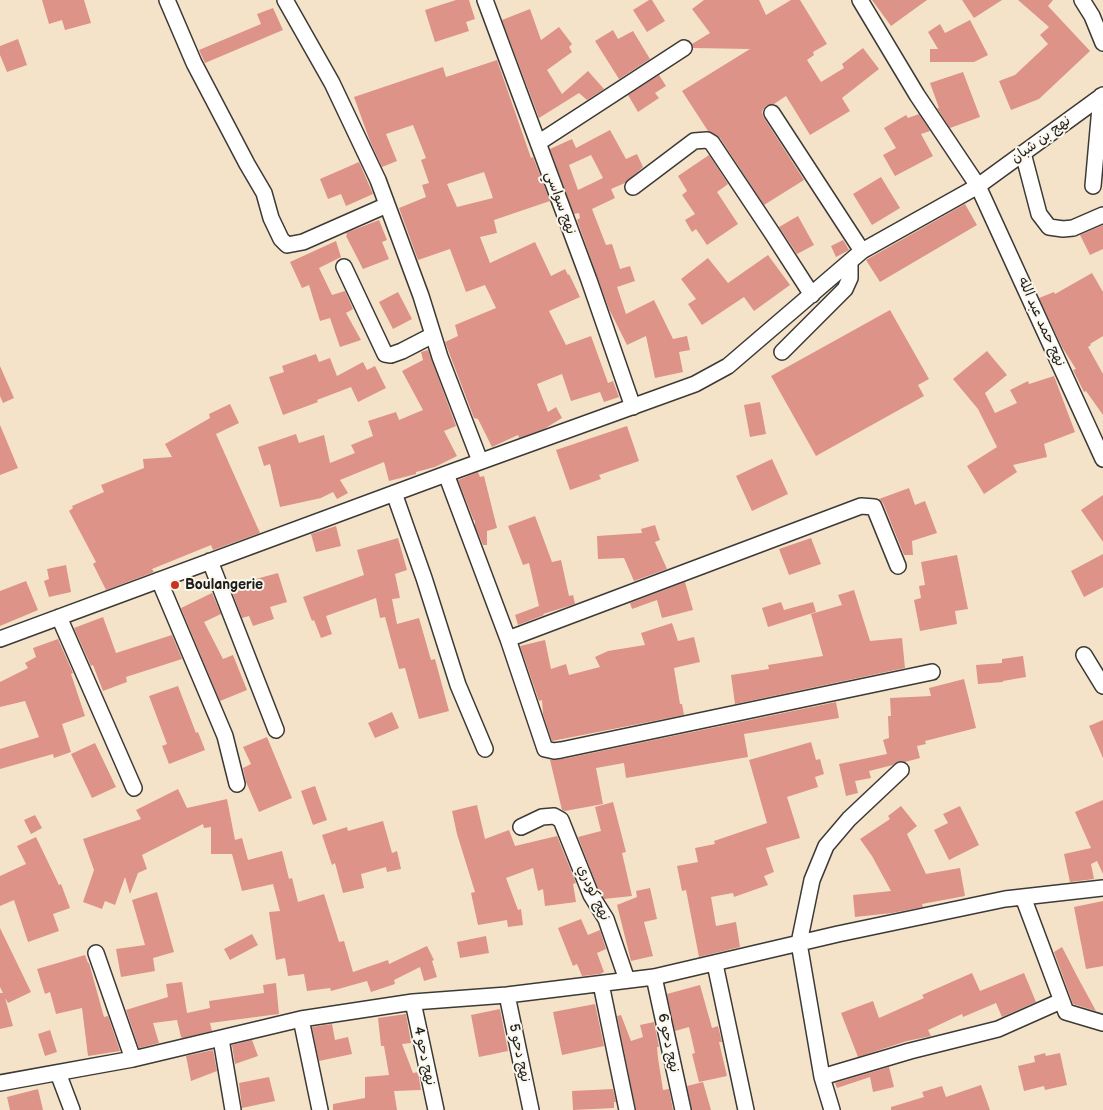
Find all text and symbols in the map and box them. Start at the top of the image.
street label: نهج بن شبان [1008,113,1074,167]
street label: نهج سواسي [541,169,579,237]
street label: نهج حمد عبد الله [1014,275,1068,369]
place label: Boulangerie [185,577,263,593]
marker: Boulangerie [169,579,181,591]
street label: نهج كودري [573,862,613,924]
street label: نهج دحو 6 [654,1012,682,1074]
street label: نهج دحو 5 [505,1022,533,1084]
street label: نهج دحو 4 [410,1025,438,1087]

